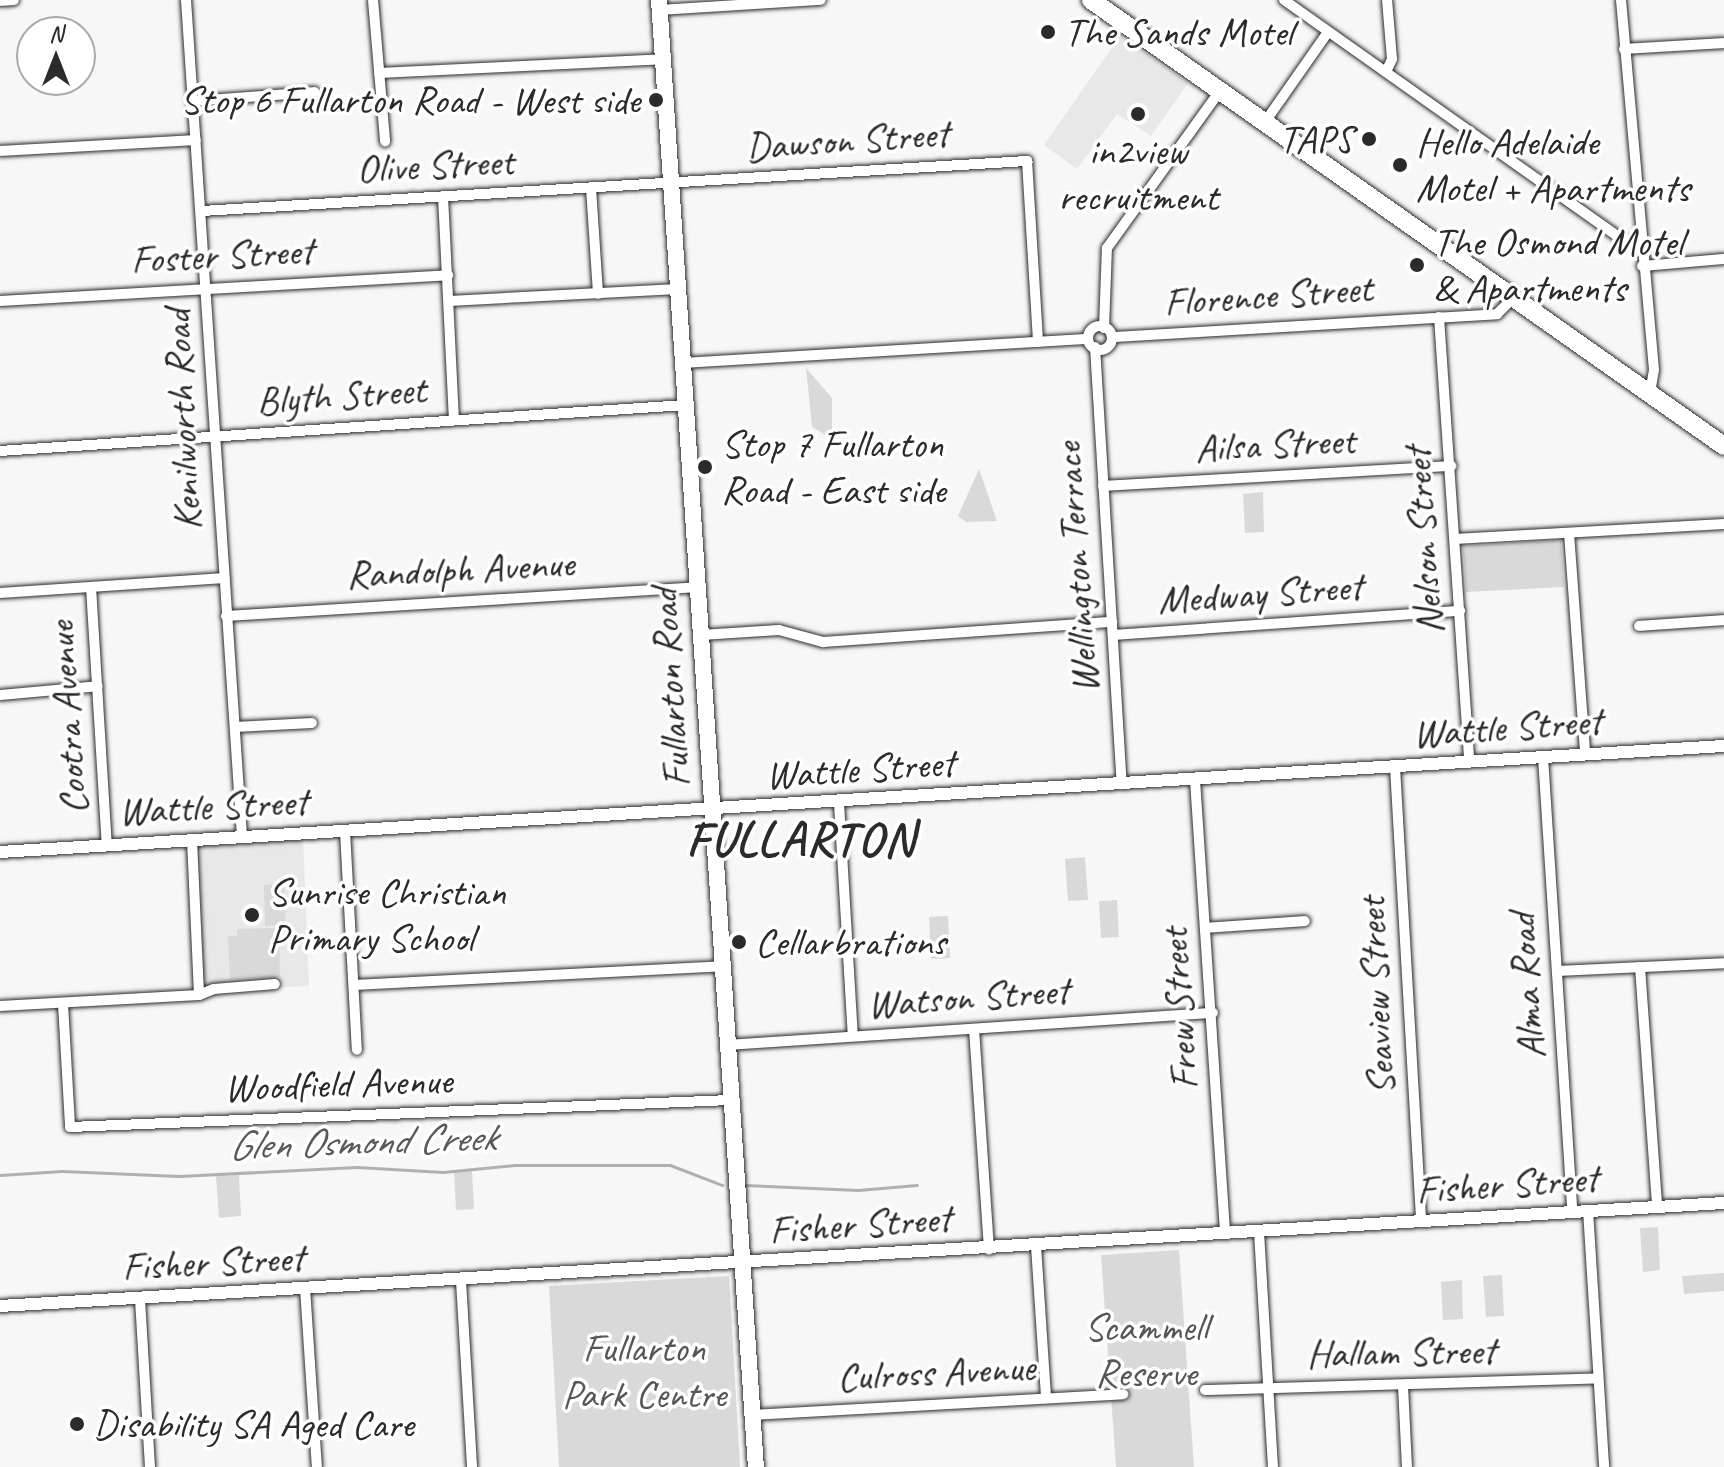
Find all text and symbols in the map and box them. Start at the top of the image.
place label: The Sands Motel [1064,8,1294,56]
north arrow [16,16,96,96]
text: N [49,20,63,48]
marker: The Sands Motel [1039,23,1057,41]
place label: Stop 6 Fullarton Road - West side [180,76,640,124]
marker: Stop 6 Fullarton Road - West side [647,91,665,109]
marker: in2view recruitment [1129,105,1147,123]
street label: Dawson Street [744,109,950,171]
place label: TAPS [1279,115,1353,163]
place label: Hello Adelaide Motel + Apartments [1416,118,1690,212]
place label: in2view recruitment [1058,127,1218,221]
marker: TAPS [1360,130,1378,148]
street label: Olive Street [355,137,515,193]
marker: Hello Adelaide Motel + Apartments [1391,156,1409,174]
place label: The Osmond Motel & Apartments [1433,218,1685,312]
street label: Foster Street [130,226,314,284]
marker: The Osmond Motel & Apartments [1408,256,1426,274]
street label: Florence Street [1162,264,1374,326]
street label: Kenilworth Road [152,308,212,532]
street label: Blyth Street [254,365,428,425]
street label: Ailsa Street [1193,416,1357,472]
place label: Stop 7 Fullarton Road - East side [721,420,945,514]
street label: Wellington Terrace [1043,441,1109,695]
street label: Nelson Street [1393,446,1453,636]
marker: Stop 7 Fullarton Road - East side [696,458,714,476]
street label: Randolph Avenue [345,539,575,599]
street label: Medway Street [1156,562,1364,624]
street label: Fullarton Road [639,587,701,789]
street label: Cootra Avenue [36,620,98,816]
street label: Wattle Street [1411,696,1603,758]
street label: Wattle Street [764,738,956,800]
street label: Wattle Street [117,777,309,835]
district label: FULLARTON [688,811,914,869]
place label: Sunrise Christian Primary School [268,868,506,962]
street label: Seaview Street [1347,895,1405,1097]
marker: Sunrise Christian Primary School [243,906,261,924]
street label: Alma Road [1497,912,1555,1060]
place label: Cellarbrations [755,918,946,966]
street label: Frew Street [1149,926,1209,1092]
marker: Cellarbrations [730,933,748,951]
street label: Watson Street [866,966,1070,1028]
street label: Woodfield Avenue [223,1056,453,1112]
water label: Glen Osmond Creek [226,1112,498,1172]
street label: Fisher Street [1415,1154,1599,1214]
street label: Fisher Street [768,1194,952,1254]
street label: Fisher Street [121,1233,305,1291]
park label: Scammell Reserve [1084,1303,1208,1397]
park label: Fullarton Park Centre [562,1324,726,1418]
street label: Hallam Street [1306,1326,1496,1378]
street label: Culross Avenue [836,1343,1036,1401]
place label: Disability SA Aged Care [93,1400,415,1448]
marker: Disability SA Aged Care [68,1415,86,1433]

